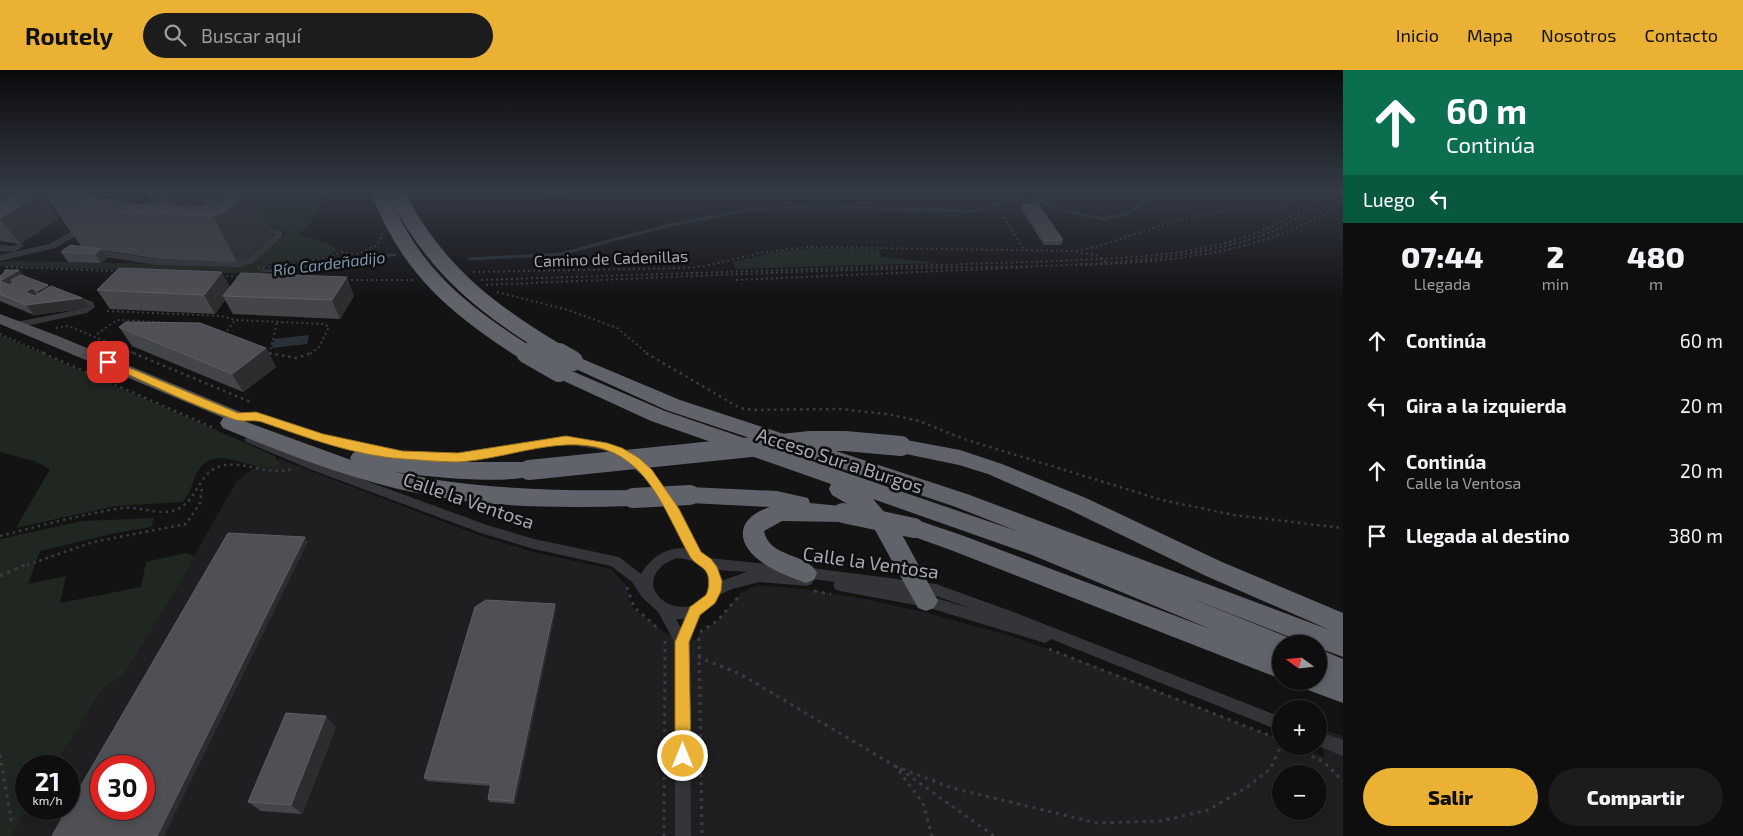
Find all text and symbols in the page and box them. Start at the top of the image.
search box [143,13,493,58]
text: Routely [25,21,113,50]
icon: search [161,21,189,49]
text: Buscar aquí [201,24,301,47]
text: Inicio [1396,24,1439,46]
text: Mapa [1467,24,1513,46]
text: Nosotros [1541,24,1616,46]
text: Contacto [1644,24,1718,46]
text: 60 m [1446,89,1527,131]
icon: ahead [1363,90,1428,155]
text: Continúa [1446,131,1535,157]
icon: left [1425,185,1453,213]
text: Luego [1363,188,1415,211]
text: 07:44 [1401,238,1484,274]
text: 2 [1546,238,1564,274]
text: 480 [1627,238,1685,274]
street label: Camino de Cadenillas [533,246,689,270]
water label: Río Cardeñadijo [272,247,386,280]
text: Llegada [1414,274,1471,293]
text: min [1542,274,1569,293]
text: m [1649,274,1663,293]
icon: ahead [1363,327,1391,355]
text: Continúa [1406,329,1486,352]
text: 60 m [1680,329,1723,352]
pin [87,341,129,383]
icon: arrive [94,348,122,376]
icon: left [1363,392,1391,420]
text: Gira a la izquierda [1406,394,1567,417]
text: 20 m [1680,394,1723,417]
street label: Acceso Sur a Burgos [754,422,926,498]
text: Continúa [1406,450,1486,473]
icon: ahead [1363,457,1391,485]
text: 20 m [1680,459,1723,482]
street label: Calle la Ventosa [400,467,538,533]
text: Calle la Ventosa [1406,473,1521,492]
icon: arrive [1363,522,1391,550]
text: Llegada al destino [1406,524,1570,547]
text: 380 m [1669,524,1723,547]
street label: Calle la Ventosa [802,541,940,583]
north arrow [1272,635,1328,690]
map controls [1272,635,1327,820]
button: + [1272,700,1327,755]
position arrow [656,729,708,781]
speed limit sign: 30 [90,755,155,820]
button: − [1272,765,1327,820]
text: 21 [35,766,60,796]
button: Salir [1363,768,1538,826]
button: Compartir [1548,768,1723,826]
text: km/h [33,793,62,807]

